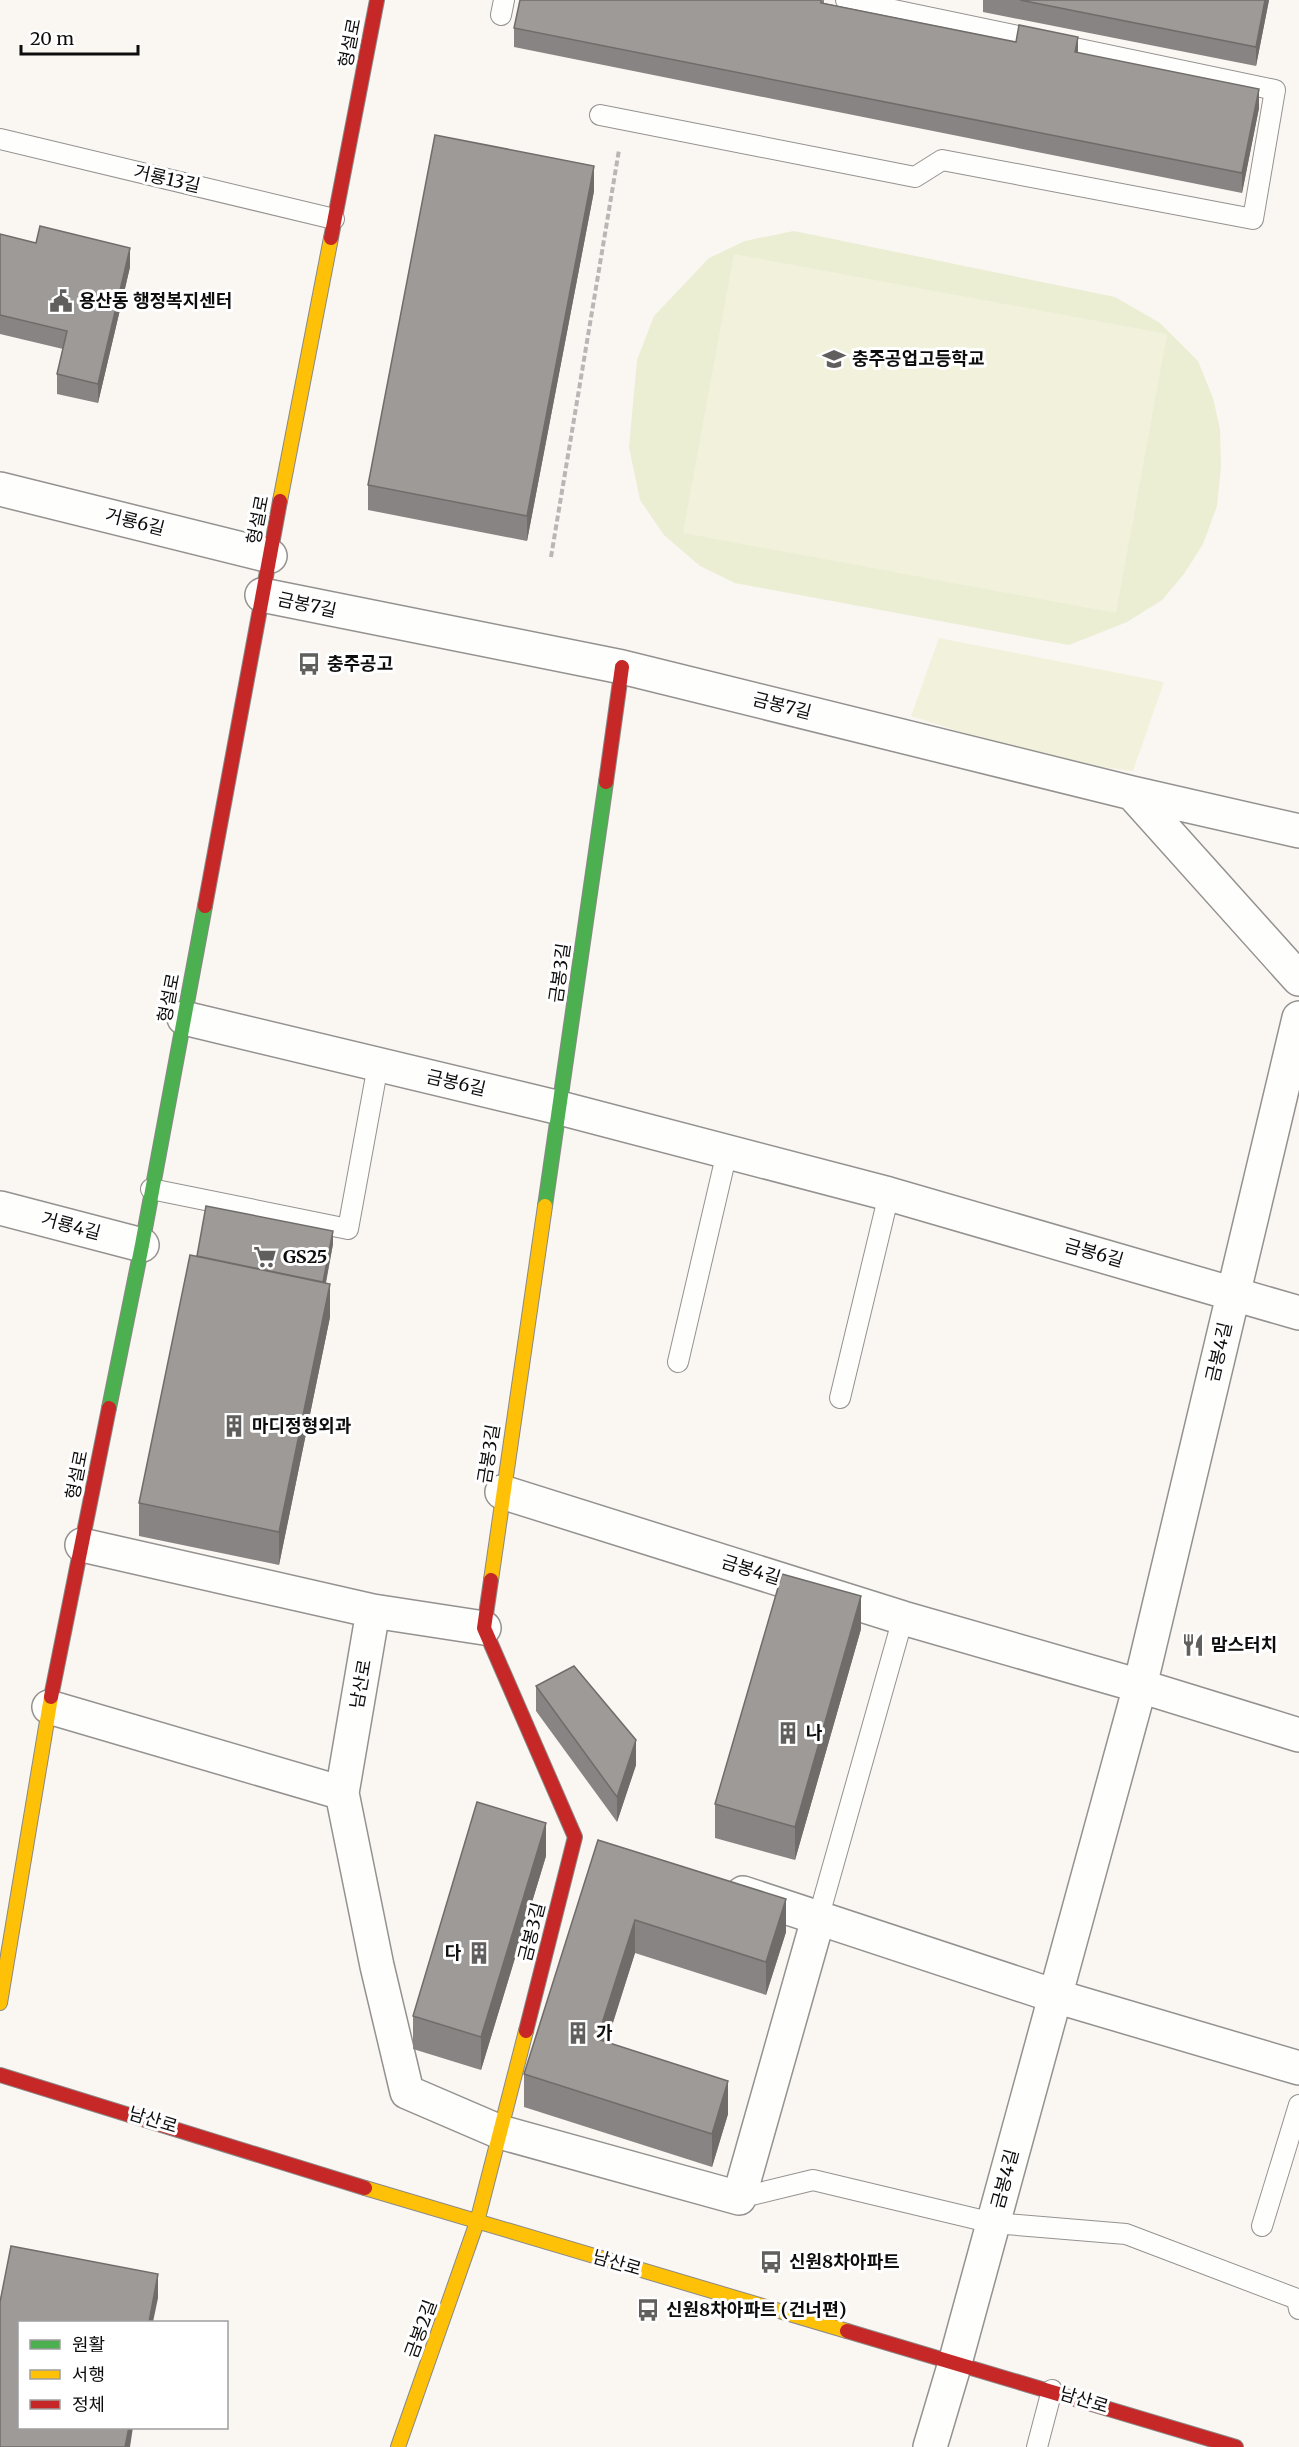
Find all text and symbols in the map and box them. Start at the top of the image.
street label: 형설로 [333,16,366,69]
scale bar [21,18,138,56]
text: 20 m [30,27,74,50]
street label: 거룡13길 [132,160,203,197]
public building icon: 용산동 행정복지센터 [48,288,74,314]
place label: 용산동 행정복지센터 [79,289,232,312]
school or university icon: 충주공업고등학교 [821,346,847,372]
place label: 충주공업고등학교 [852,347,984,370]
street label: 형설로 [241,493,274,546]
street label: 거룡6길 [103,503,167,540]
street label: 금봉7길 [275,587,339,622]
bus stop icon: 충주공고 [296,651,322,677]
place label: 충주공고 [327,652,393,675]
street label: 금봉7길 [750,687,814,724]
street label: 금봉3길 [544,942,575,1004]
street label: 형설로 [152,971,185,1024]
street label: 금봉6길 [424,1064,488,1101]
street label: 거룡4길 [39,1207,103,1244]
street label: 금봉6길 [1062,1233,1126,1272]
supermarket icon: GS25 [252,1244,278,1270]
place label: GS25 [283,1245,327,1268]
street label: 금봉4길 [1200,1320,1237,1384]
building icon: 마디정형외과 [221,1413,247,1439]
place label: 마디정형외과 [252,1414,352,1437]
street label: 금봉3길 [472,1422,505,1485]
street label: 형설로 [60,1448,93,1501]
street label: 금봉4길 [719,1550,784,1589]
restaurant icon: 맘스터치 [1180,1632,1206,1658]
place label: 맘스터치 [1211,1633,1277,1656]
street label: 남산로 [345,1657,376,1710]
building icon: 나 [775,1720,801,1746]
place label: 나 [806,1721,823,1744]
street label: 금봉3길 [513,1900,550,1964]
building icon: 다 [466,1940,492,1966]
place label: 다 [444,1941,461,1964]
building icon: 가 [565,2020,591,2046]
place label: 가 [596,2021,613,2044]
street label: 남산로 [126,2101,180,2138]
street label: 금봉4길 [986,2147,1023,2211]
street label: 남산로 [590,2245,644,2280]
bus stop icon: 신원8차아파트 [758,2249,784,2275]
place label: 신원8차아파트 [789,2250,900,2273]
street label: 금봉2길 [399,2297,442,2361]
bus stop icon: 신원8차아파트 (건너편) [635,2297,661,2323]
place label: 신원8차아파트 (건너편) [666,2298,846,2321]
legend [18,2321,228,2429]
text: 원활 [72,2333,105,2356]
text: 서행 [72,2363,105,2386]
street label: 남산로 [1057,2381,1111,2418]
text: 정체 [72,2393,105,2416]

